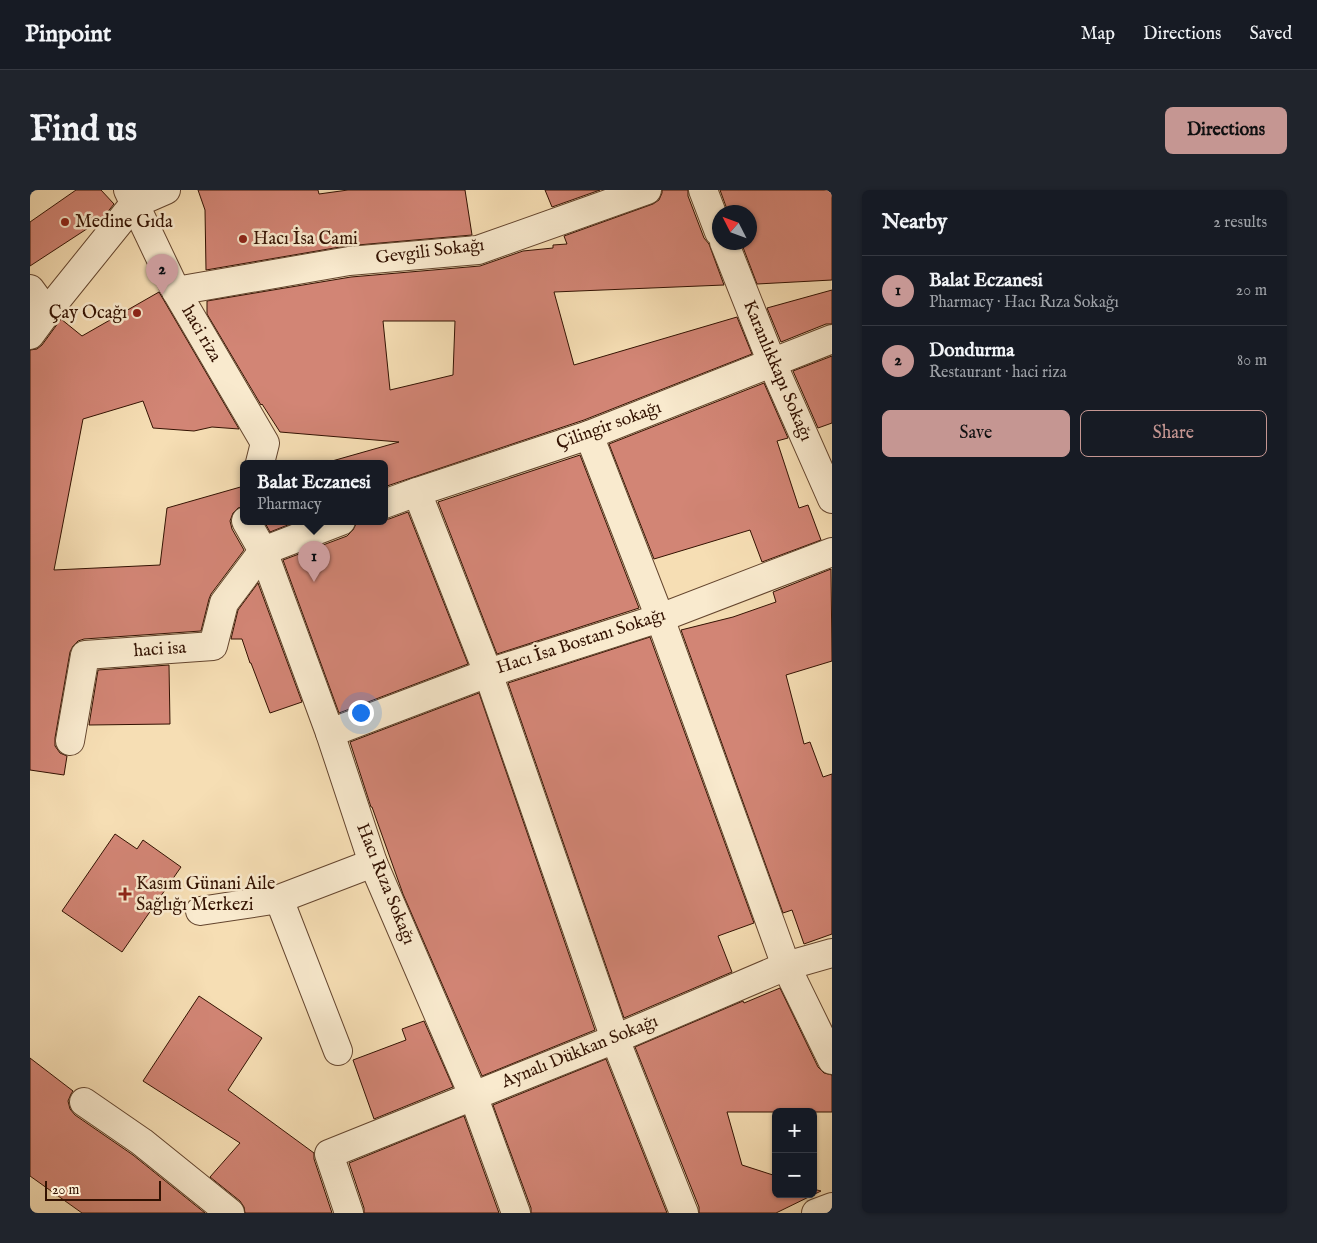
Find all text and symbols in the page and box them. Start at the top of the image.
text: Pinpoint [25,19,111,50]
text: Map [1081,23,1115,46]
text: Directions [1143,23,1221,46]
text: Saved [1249,23,1292,46]
button: Directions [1165,107,1287,154]
text: Find us [30,108,137,153]
north arrow [712,205,757,250]
text: Nearby [882,209,947,236]
place label: Medine Gıda [75,211,173,234]
text: 2 results [1213,213,1267,233]
marker: Medine Gıda [59,216,71,228]
place label: Hacı İsa Cami [253,227,358,251]
marker: Hacı İsa Cami [237,233,249,245]
street label: Gevgili Sokağı [374,234,486,270]
pin: 2 [146,254,178,295]
text: Balat Eczanesi [929,269,1043,293]
text: 1 [895,281,901,301]
text: 20 m [1236,281,1267,301]
text: Pharmacy · Hacı Rıza Sokağı [929,293,1119,313]
street label: Karanlıkkapı Sokağı [737,297,817,445]
place label: Çay Ocağı [49,302,127,325]
street label: haci riza [176,302,226,367]
marker: Çay Ocağı [131,307,143,319]
text: Dondurma [929,339,1014,363]
text: 2 [894,351,902,371]
text: 80 m [1237,351,1267,371]
text: Restaurant · haci riza [929,363,1067,383]
street label: Çilingir sokağı [553,396,665,456]
button: Save [882,410,1070,457]
button: Share [1080,410,1267,457]
popup [240,460,388,525]
text: Balat Eczanesi [257,471,371,495]
text: Pharmacy [257,495,322,515]
pin: 1 [298,541,330,582]
street label: Hacı İsa Bostanı Sokağı [493,603,669,680]
street label: haci isa [133,637,187,663]
your location [348,700,374,726]
street label: Hacı Rıza Sokağı [350,820,420,948]
place label: Kasım Günani Aile Sağlığı Merkezi [136,873,275,917]
marker: Kasım Günani Aile Sağlığı Merkezi [118,887,132,901]
street label: Aynalı Dükkan Sokağı [497,1010,662,1094]
map controls [772,1108,817,1198]
button: + [772,1108,817,1153]
button: − [772,1153,817,1198]
scale bar [45,1178,161,1201]
text: 20 m [52,1181,79,1199]

